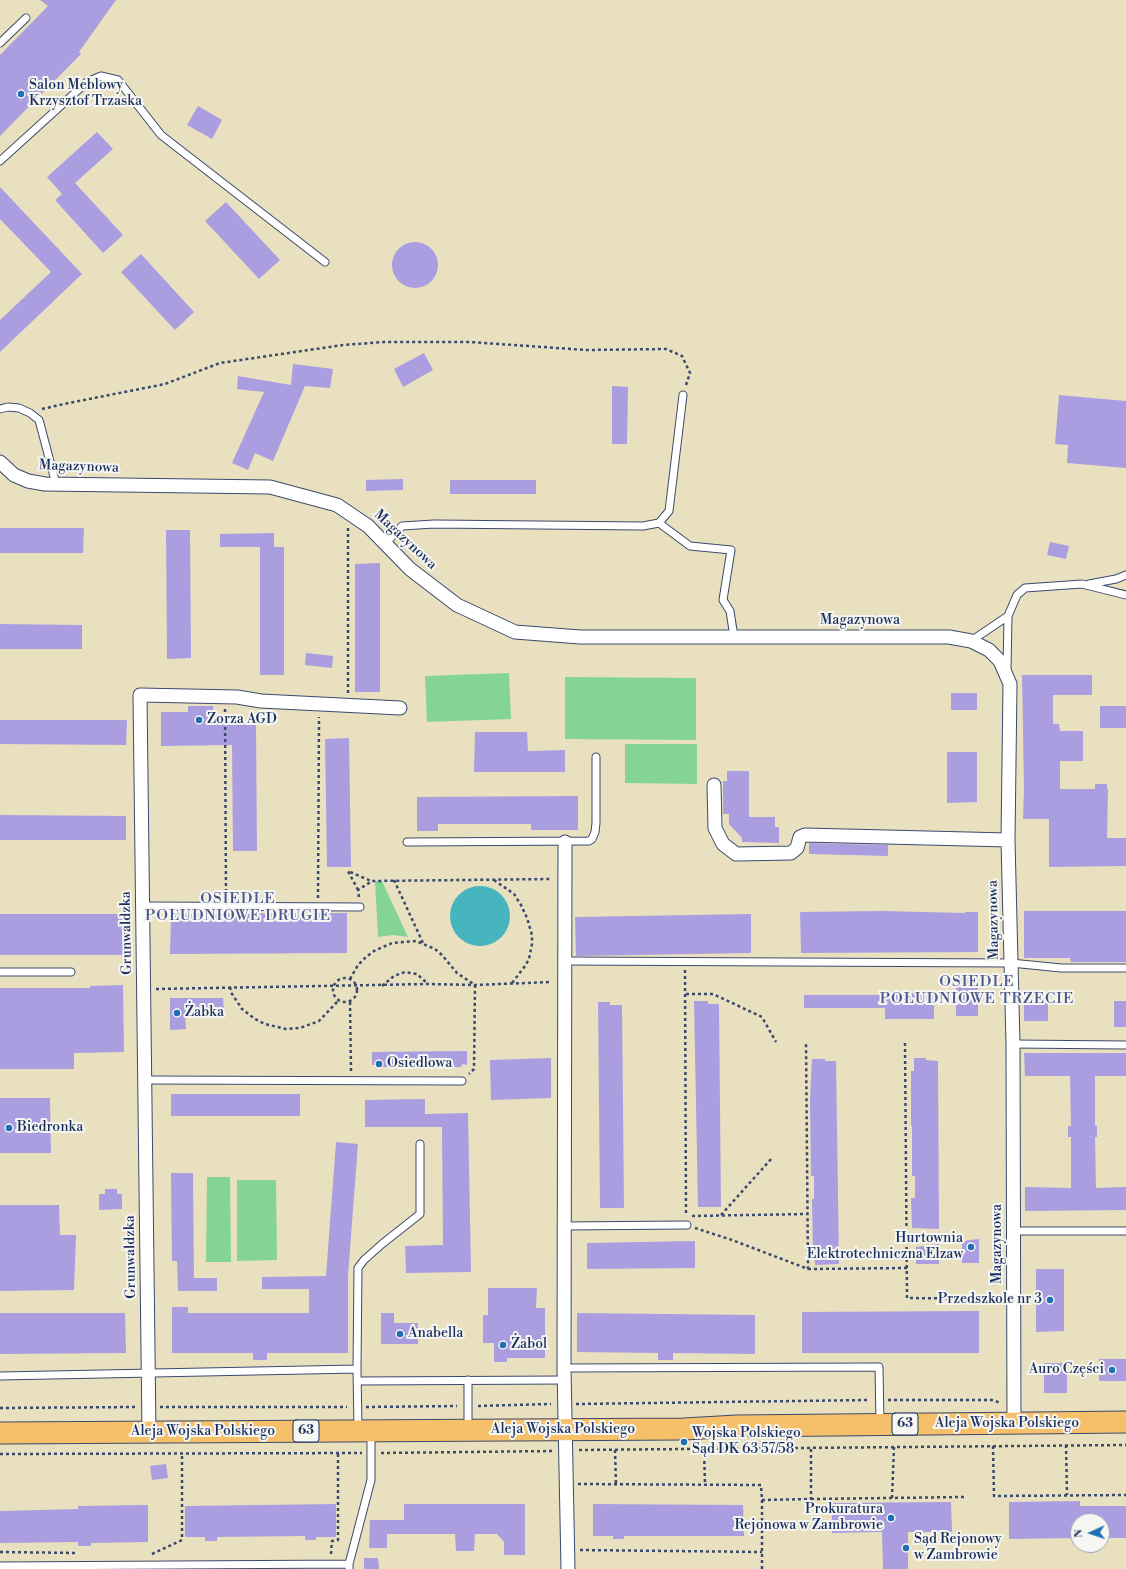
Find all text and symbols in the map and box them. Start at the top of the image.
place label: Salon Meblowy Krzysztof Trzaska [29,78,142,110]
marker: Salon Meblowy Krzysztof Trzaska [16,89,26,99]
street label: Magazynowa [39,457,119,477]
street label: Magazynowa [370,507,440,573]
street label: Magazynowa [820,613,900,629]
place label: Zorza AGD [207,712,277,728]
marker: Zorza AGD [194,715,204,725]
street label: Magazynowa [985,880,1003,960]
district label: OSIEDLE POŁUDNIOWE DRUGIE [145,890,331,925]
street label: Grunwaldzka [118,891,136,975]
district label: OSIEDLE POŁUDNIOWE TRZECIE [880,973,1074,1008]
place label: Żabka [185,1005,224,1021]
marker: Żabka [172,1008,182,1018]
place label: Osiedlowa [387,1056,452,1072]
marker: Osiedlowa [374,1059,384,1069]
place label: Biedronka [17,1120,83,1136]
marker: Biedronka [4,1123,14,1133]
street label: Magazynowa [990,1204,1006,1284]
street label: Grunwaldzka [122,1215,140,1299]
place label: Hurtownia Elektrotechniczna Elzaw [807,1231,963,1264]
marker: Hurtownia Elektrotechniczna Elzaw [966,1242,976,1252]
place label: Przedszkole nr 3 [938,1292,1042,1308]
marker: Przedszkole nr 3 [1045,1295,1055,1305]
place label: Anabella [408,1326,463,1342]
marker: Anabella [395,1329,405,1339]
place label: Żabol [511,1337,547,1353]
marker: Żabol [498,1340,508,1350]
place label: Auro Części [1029,1362,1104,1378]
marker: Auro Części [1107,1365,1117,1375]
road number: 63 [892,1413,918,1435]
street label: Aleja Wojska Polskiego [935,1416,1079,1432]
road number: 63 [293,1420,319,1442]
street label: Aleja Wojska Polskiego [491,1422,635,1438]
street label: Aleja Wojska Polskiego [131,1424,275,1440]
place label: Wojska Polskiego Sąd DK 63 57/58 [692,1426,801,1458]
marker: Wojska Polskiego Sąd DK 63 57/58 [679,1437,689,1447]
place label: Prokuratura Rejonowa w Zambrowie [734,1502,883,1534]
marker: Prokuratura Rejonowa w Zambrowie [886,1513,896,1523]
north arrow [1070,1513,1110,1553]
text: N [1072,1529,1086,1538]
place label: Sąd Rejonowy w Zambrowie [914,1532,1001,1564]
marker: Sąd Rejonowy w Zambrowie [901,1543,911,1553]

